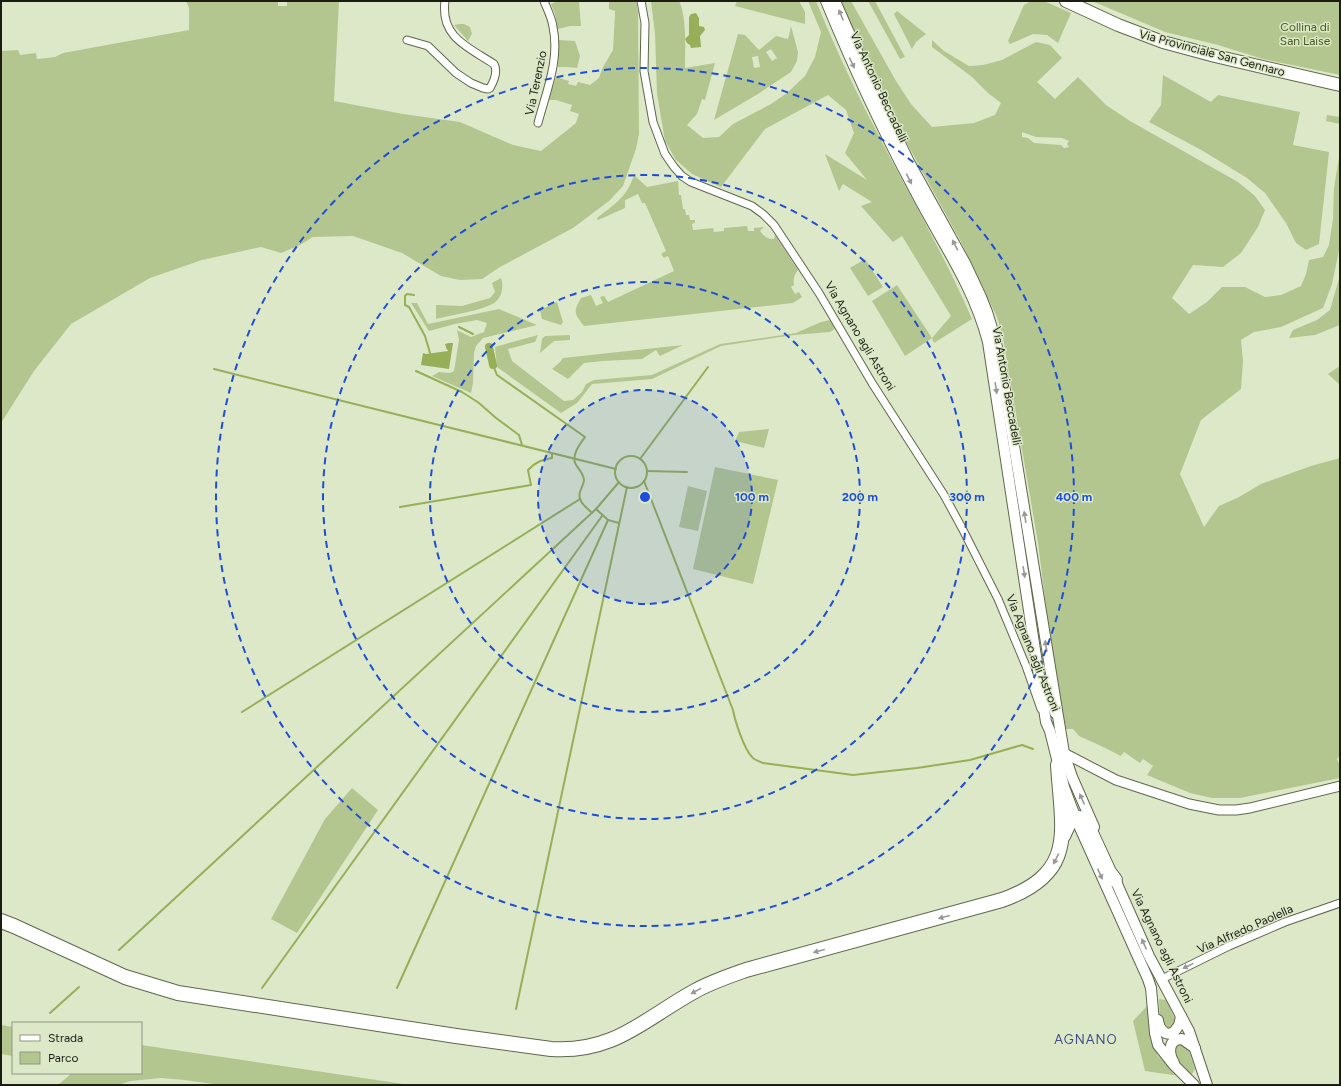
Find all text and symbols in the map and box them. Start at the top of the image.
one-way arrow [838,10,844,21]
park label: Collina di San Laise [1280,20,1331,48]
street label: Via Provinciale San Gennaro [1137,27,1287,79]
street label: Via Antonio Beccadelli [847,29,911,145]
street label: Via Terenzio [522,49,550,117]
one-way arrow [849,57,855,68]
one-way arrow [906,174,912,185]
one-way arrow [951,239,958,250]
street label: Via Agnano agli Astroni [822,279,898,393]
street label: Via Antonio Beccadelli [990,325,1024,447]
one-way arrow [993,382,999,394]
centre of rings [638,490,652,504]
text: 100 m [735,490,769,504]
text: 200 m [842,490,878,504]
text: 300 m [949,490,985,504]
text: 400 m [1056,490,1092,504]
one-way arrow [1022,511,1028,524]
one-way arrow [1021,566,1027,578]
street label: Via Agnano agli Astroni [1003,592,1063,714]
one-way arrow [1043,640,1049,652]
one-way arrow [1079,793,1085,805]
one-way arrow [1053,853,1059,865]
one-way arrow [1097,868,1103,879]
street label: Via Agnano agli Astroni [1128,887,1196,1005]
street label: Via Alfredo Paolella [1195,902,1295,956]
one-way arrow [938,914,950,920]
one-way arrow [1141,939,1147,950]
one-way arrow [812,948,825,954]
one-way arrow [1182,963,1193,969]
one-way arrow [690,988,701,994]
legend [12,1022,142,1074]
text: Strada [48,1031,83,1045]
district label: AGNANO [1054,1032,1118,1047]
text: Parco [48,1051,78,1065]

